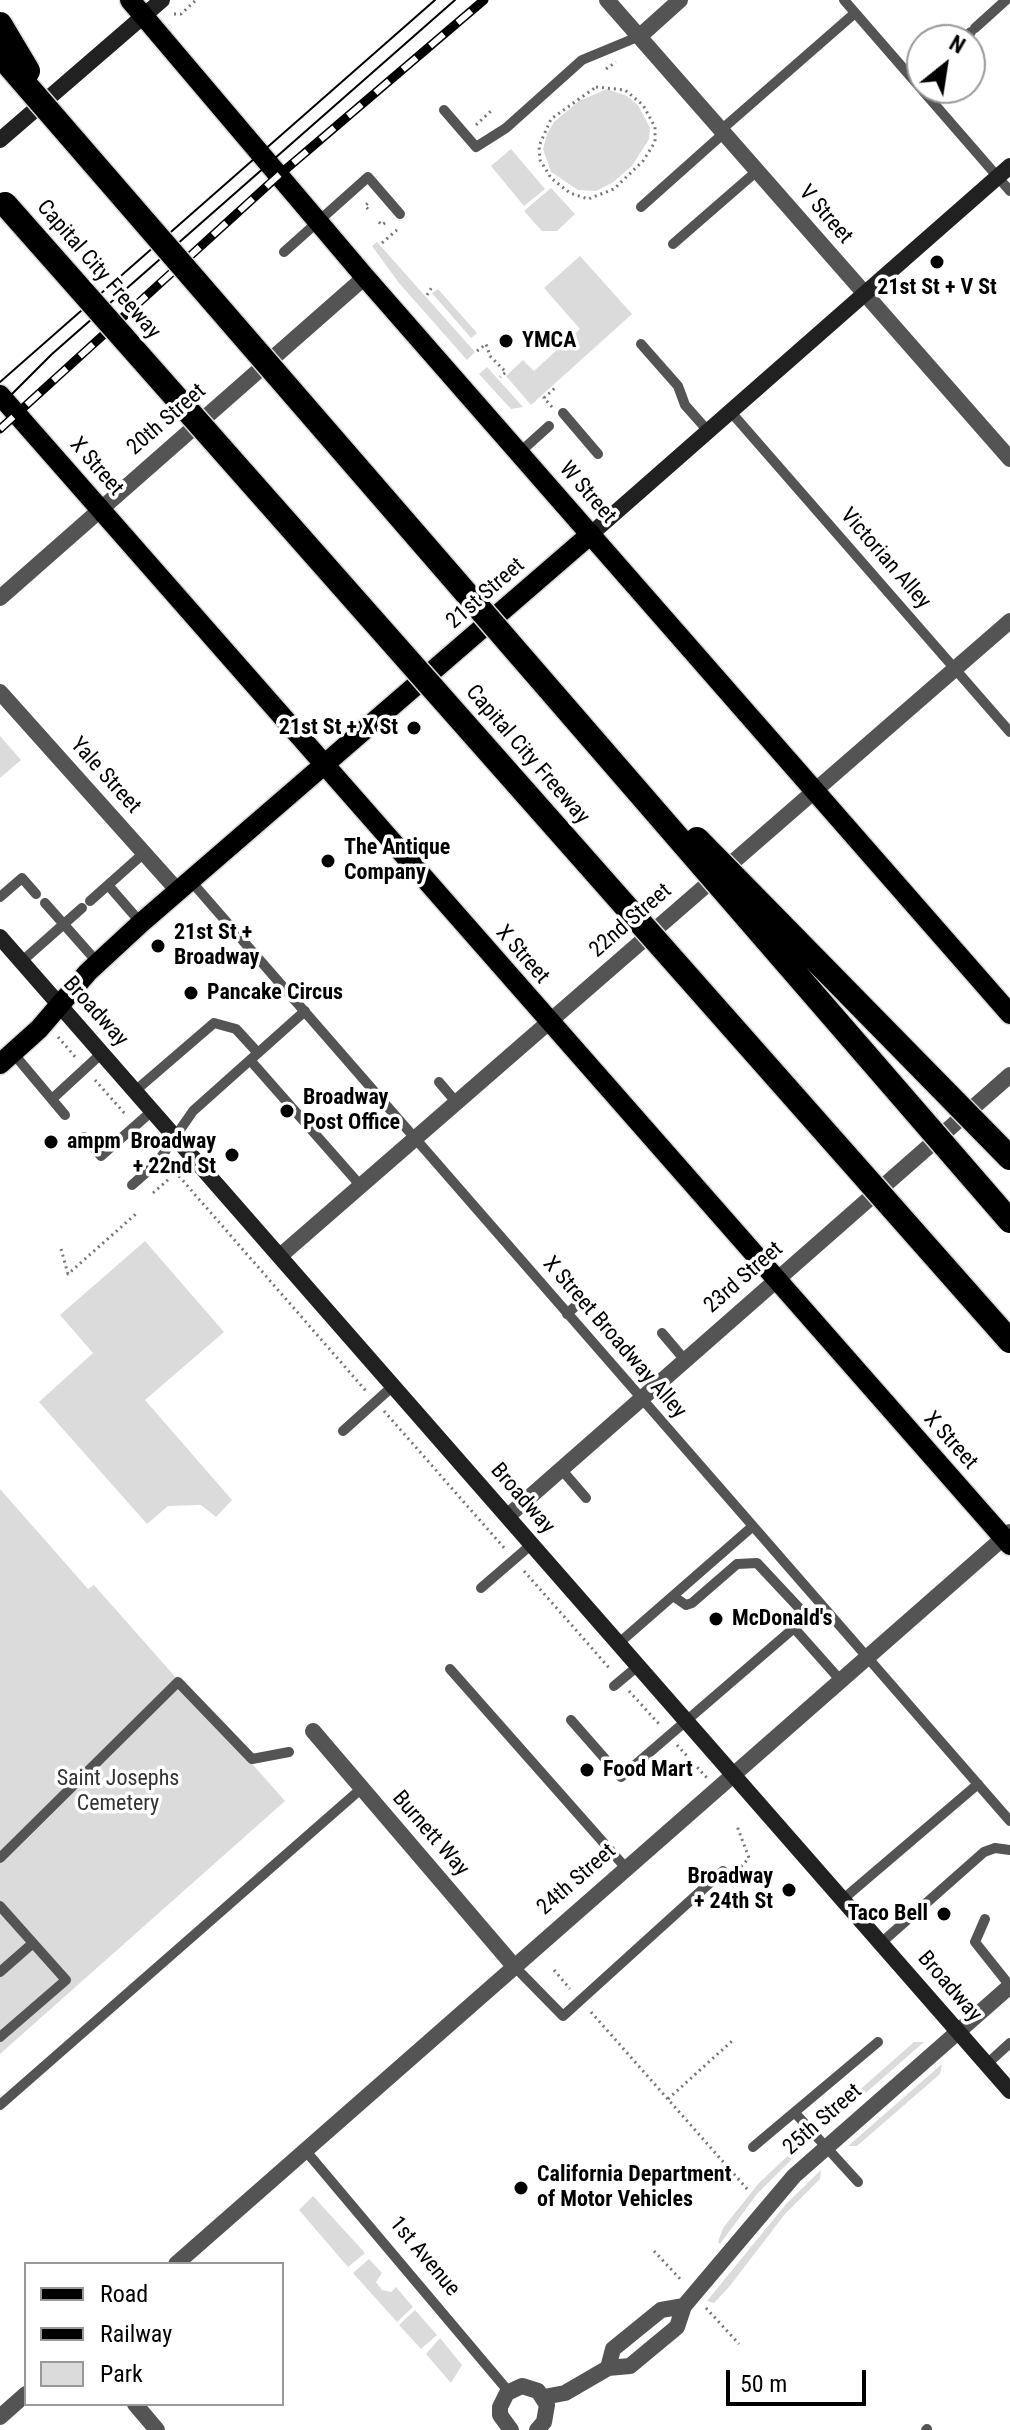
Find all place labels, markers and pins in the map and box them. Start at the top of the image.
marker: 21st St + V St [928,253,946,271]
place label: 21st St + V St [877,275,997,301]
place label: YMCA [522,328,576,354]
marker: YMCA [497,332,515,350]
place label: 21st St + X St [279,715,398,741]
marker: 21st St + X St [405,719,423,737]
place label: The Antique Company [344,835,450,886]
marker: The Antique Company [319,852,337,870]
place label: 21st St + Broadway [174,920,259,972]
marker: 21st St + Broadway [149,937,167,955]
place label: Pancake Circus [207,980,343,1006]
marker: Pancake Circus [182,984,200,1002]
place label: Broadway Post Office [303,1085,400,1136]
marker: Broadway Post Office [278,1102,296,1120]
place label: ampm [67,1129,121,1155]
place label: Broadway + 22nd St [131,1129,216,1180]
marker: ampm [42,1133,60,1151]
marker: Broadway + 22nd St [223,1146,241,1164]
place label: McDonald's [732,1606,832,1632]
marker: McDonald's [707,1610,725,1628]
place label: Food Mart [603,1757,693,1783]
marker: Food Mart [578,1761,596,1779]
place label: Broadway + 24th St [688,1864,773,1916]
marker: Broadway + 24th St [780,1881,798,1899]
place label: Taco Bell [847,1901,928,1927]
marker: Taco Bell [935,1905,953,1923]
place label: California Department of Motor Vehicles [537,2162,731,2214]
marker: California Department of Motor Vehicles [512,2179,530,2197]

